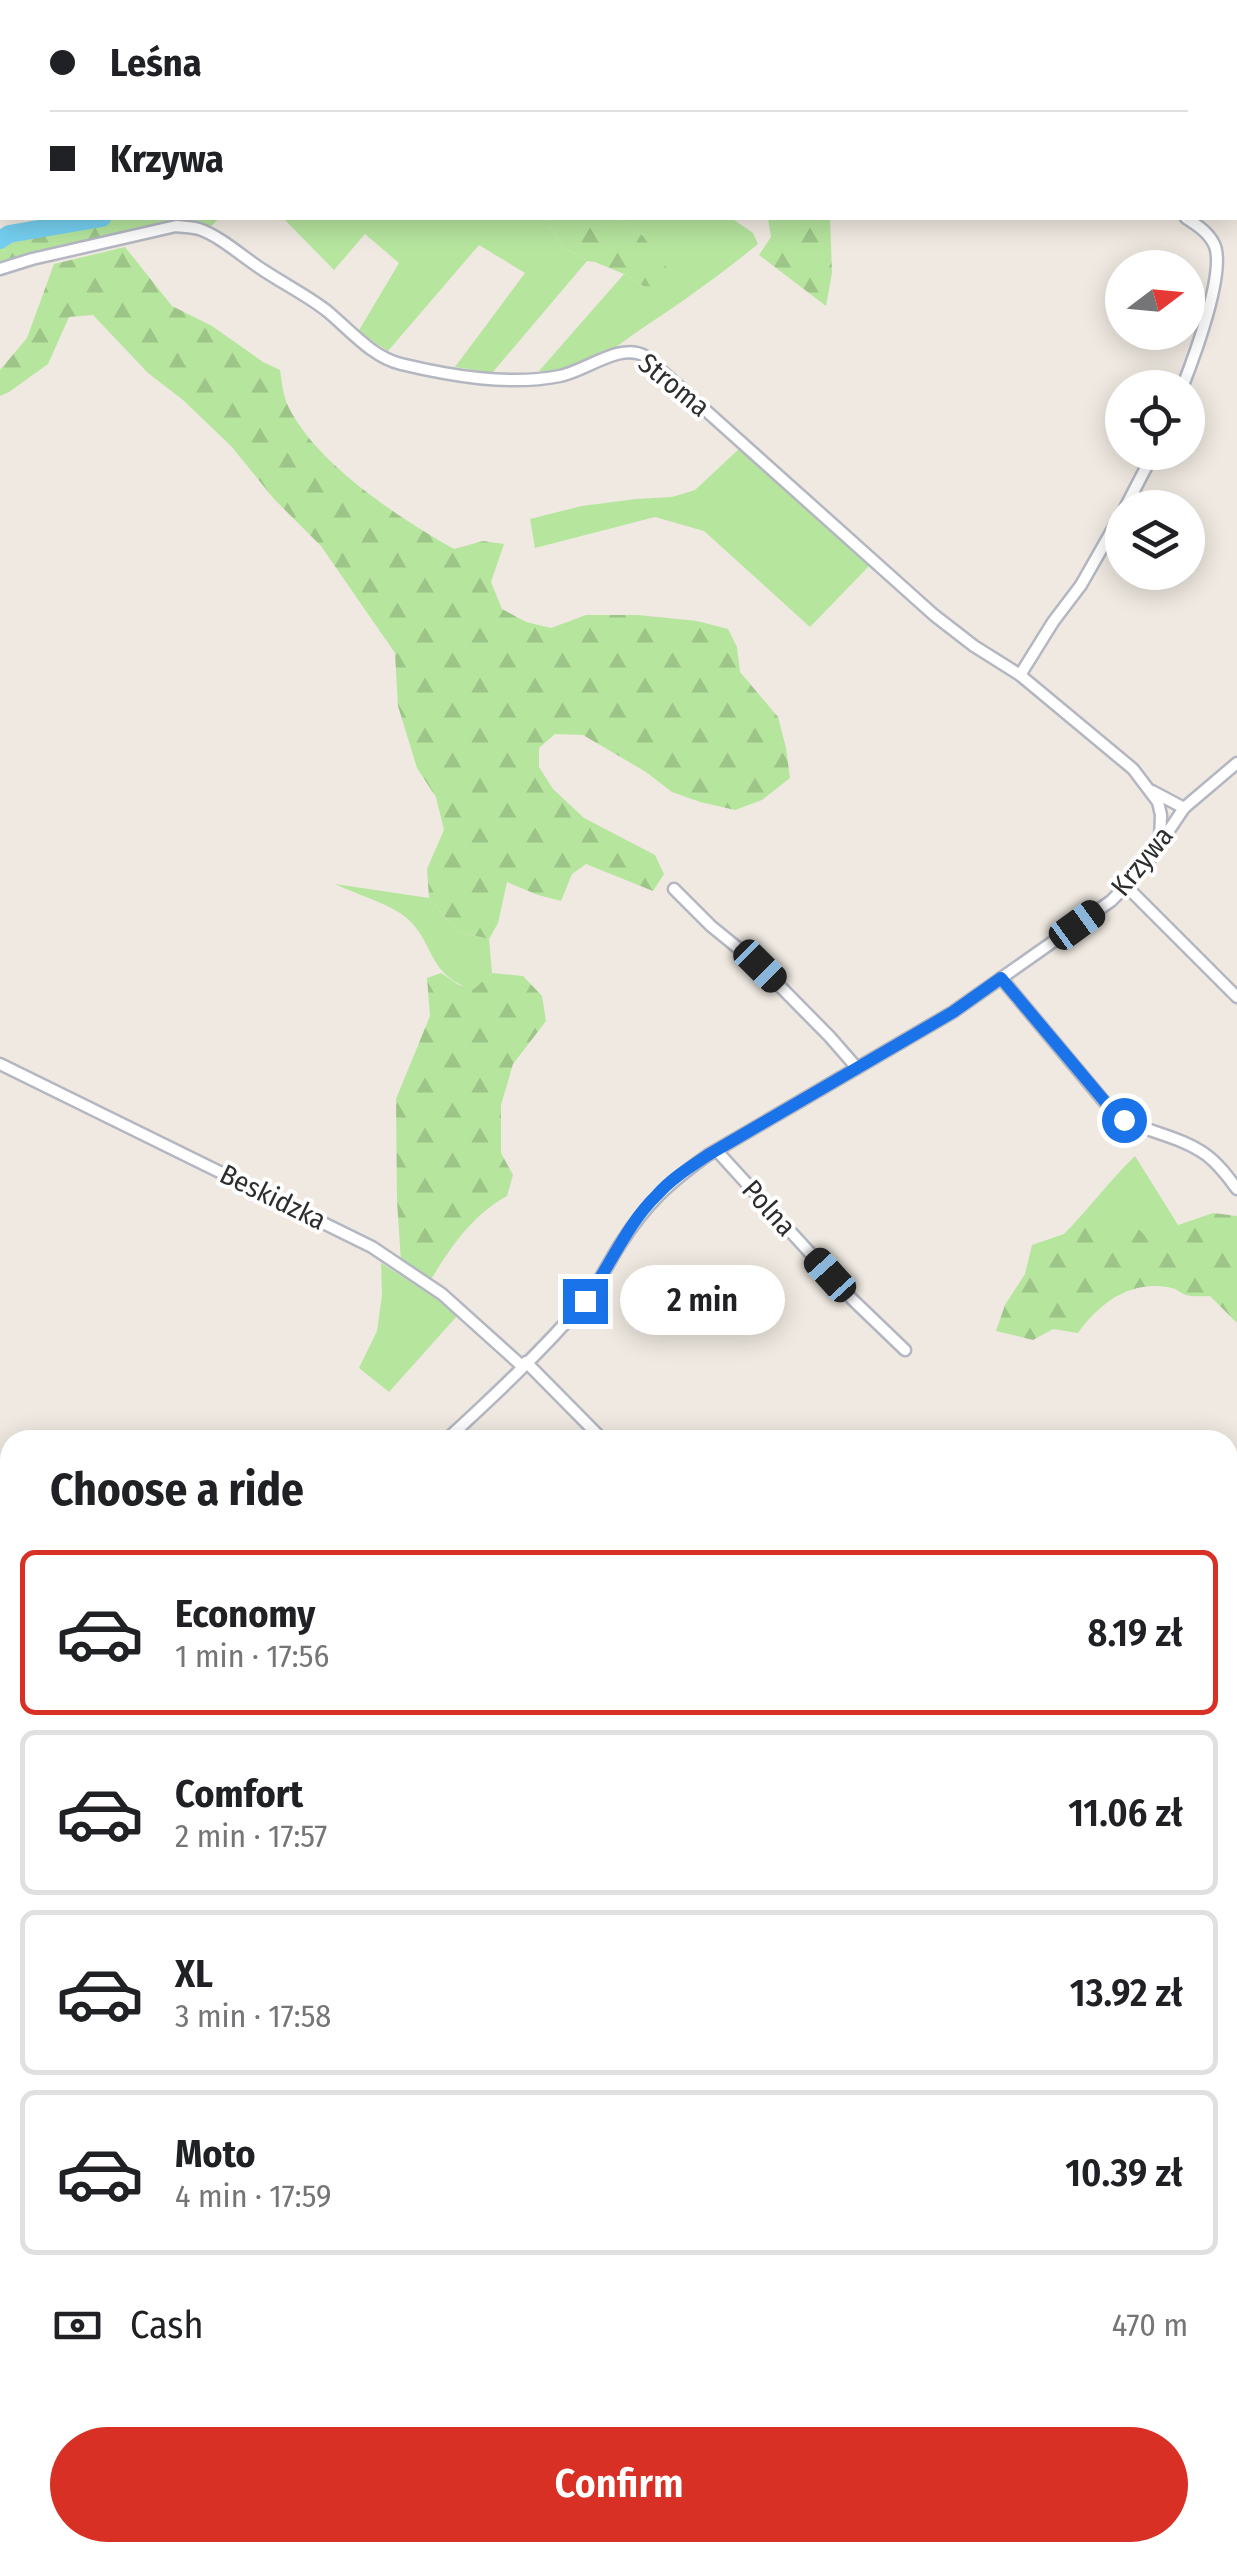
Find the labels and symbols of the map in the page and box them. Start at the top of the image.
north arrow [1105,250,1205,350]
street label: Stroma [632,346,716,424]
street label: Krzywa [1104,820,1180,902]
car [1044,895,1110,955]
car [728,934,792,998]
route start [1102,1098,1147,1143]
street label: Beskidzka [215,1157,331,1237]
street label: Polna [735,1173,803,1243]
car [799,1243,861,1307]
callout: 2 min [620,1266,785,1336]
route end [563,1279,608,1324]

